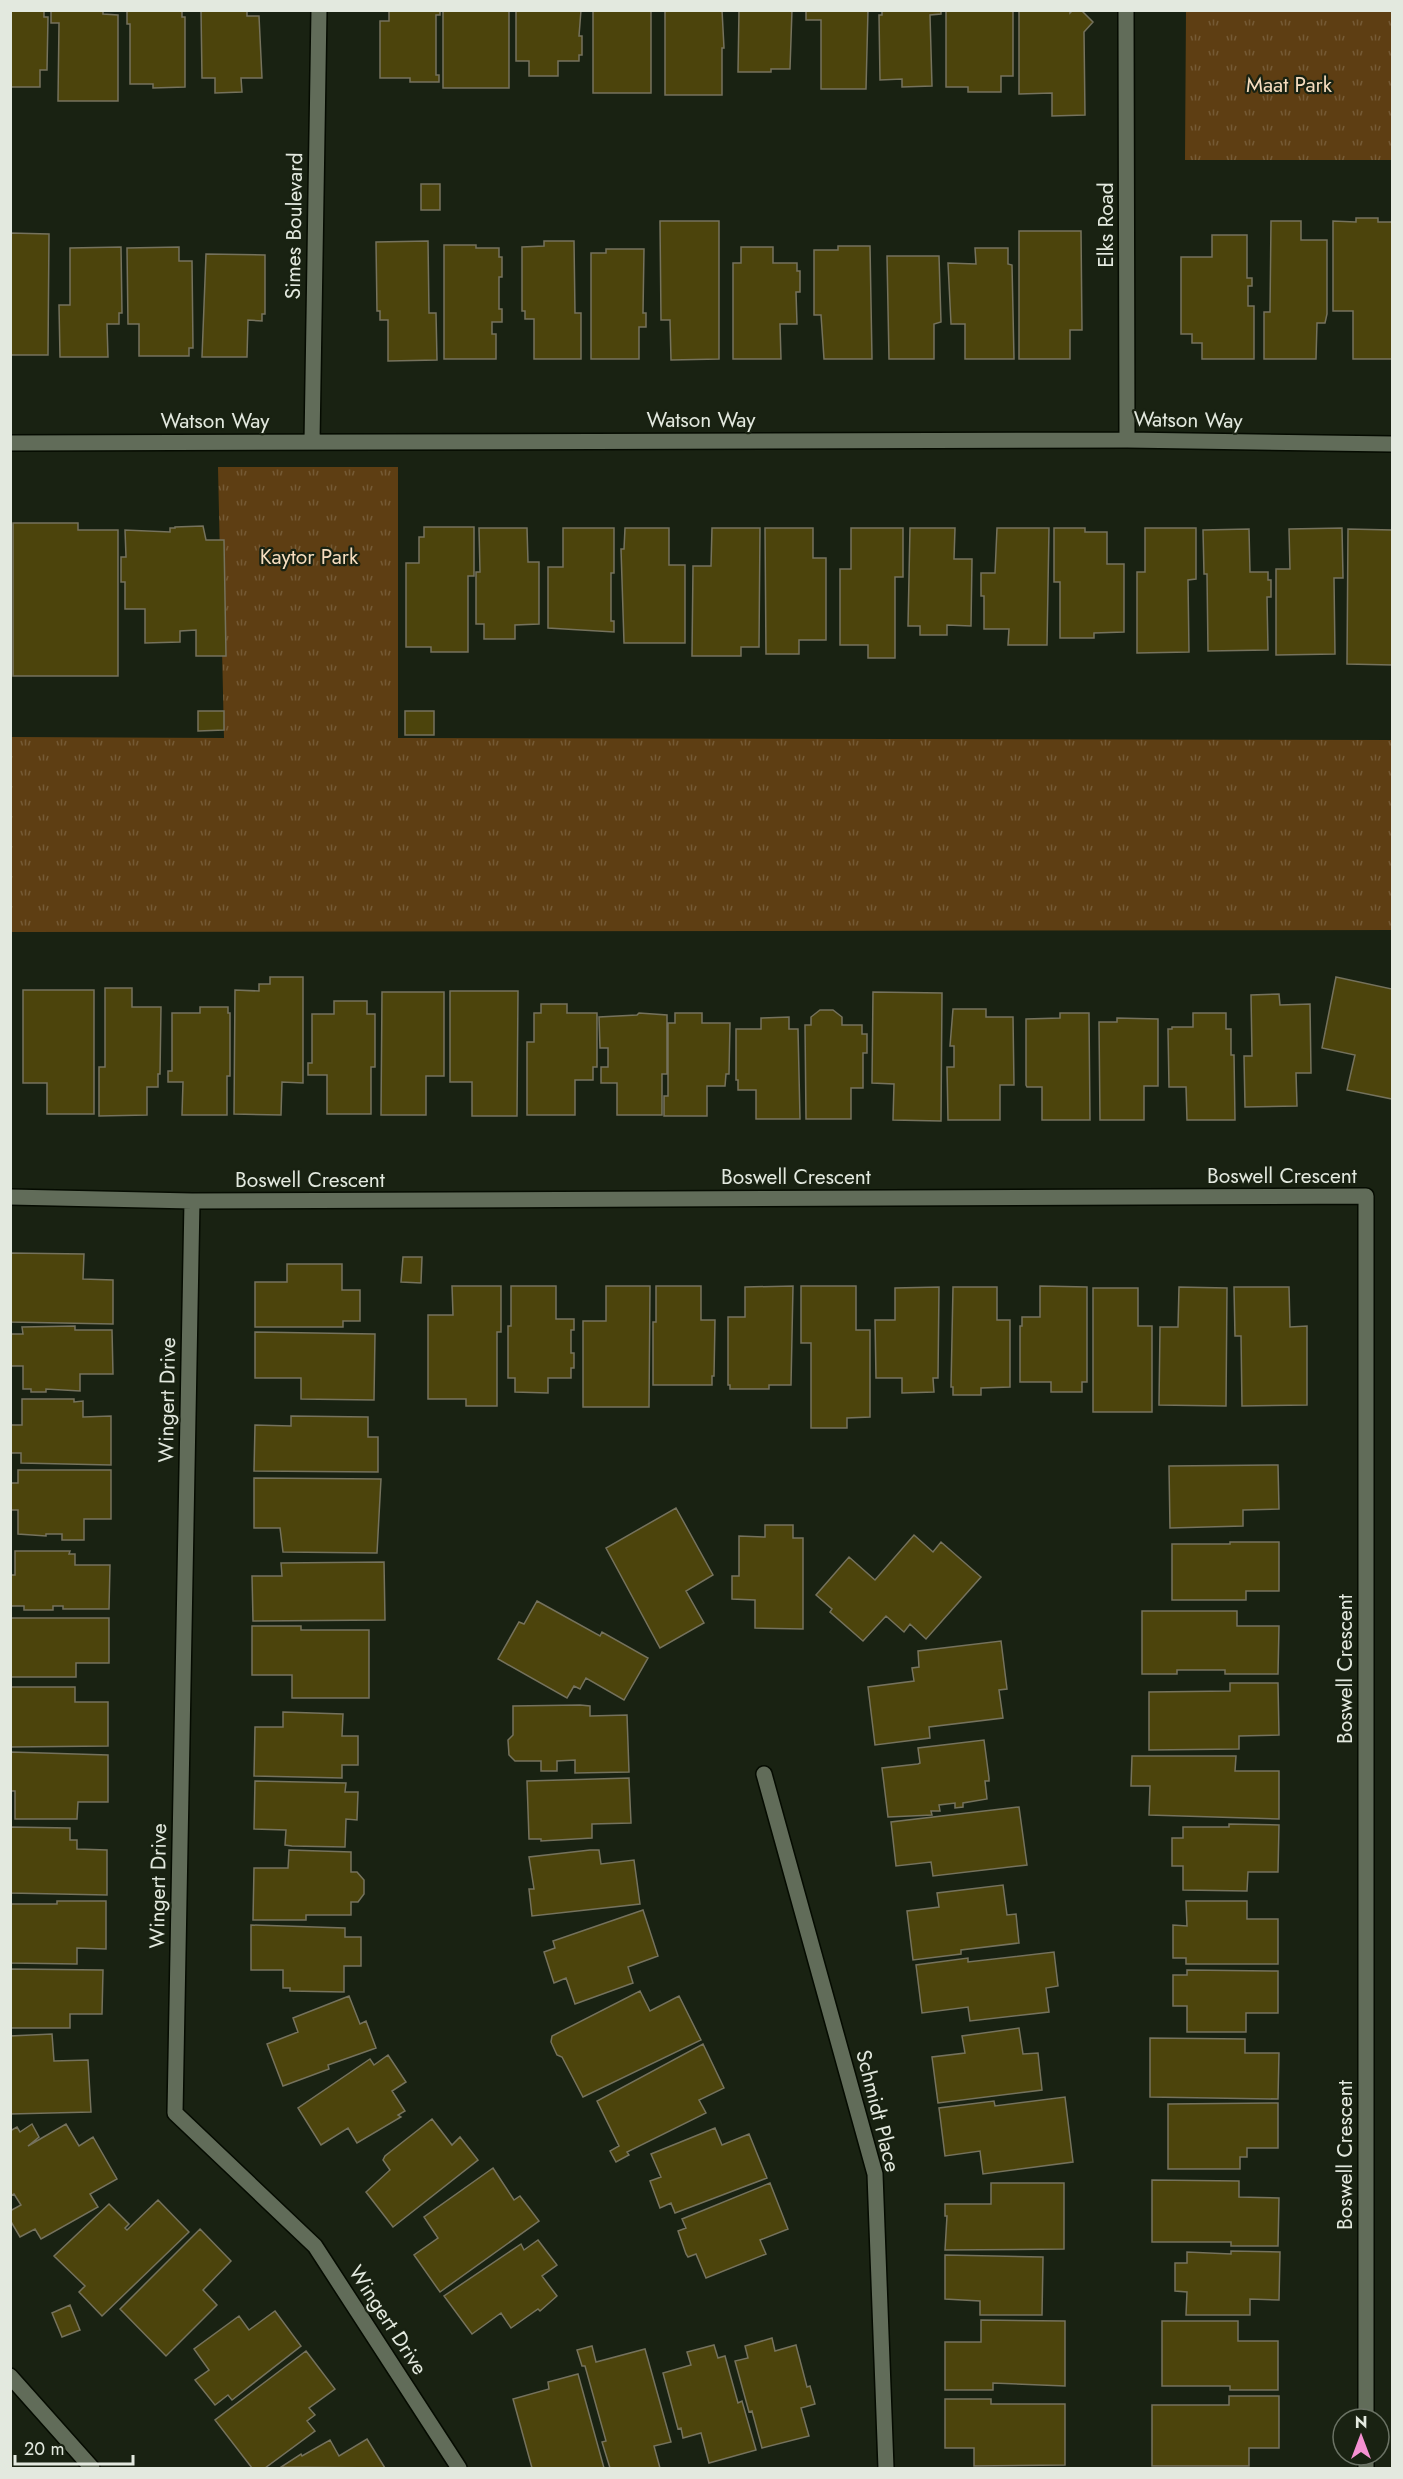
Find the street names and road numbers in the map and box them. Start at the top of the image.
street label: Simes Boulevard [278,152,310,300]
street label: Elks Road [1091,182,1121,268]
street label: Watson Way [1133,404,1244,436]
street label: Watson Way [646,405,756,435]
street label: Watson Way [160,406,270,436]
street label: Boswell Crescent [1207,1161,1357,1191]
street label: Boswell Crescent [721,1162,871,1192]
street label: Boswell Crescent [235,1165,385,1195]
street label: Wingert Drive [151,1337,183,1463]
street label: Boswell Crescent [1330,1594,1360,1744]
street label: Wingert Drive [142,1823,174,1949]
street label: Schmidt Place [848,2047,908,2175]
street label: Boswell Crescent [1330,2080,1360,2230]
street label: Wingert Drive [341,2259,435,2381]

